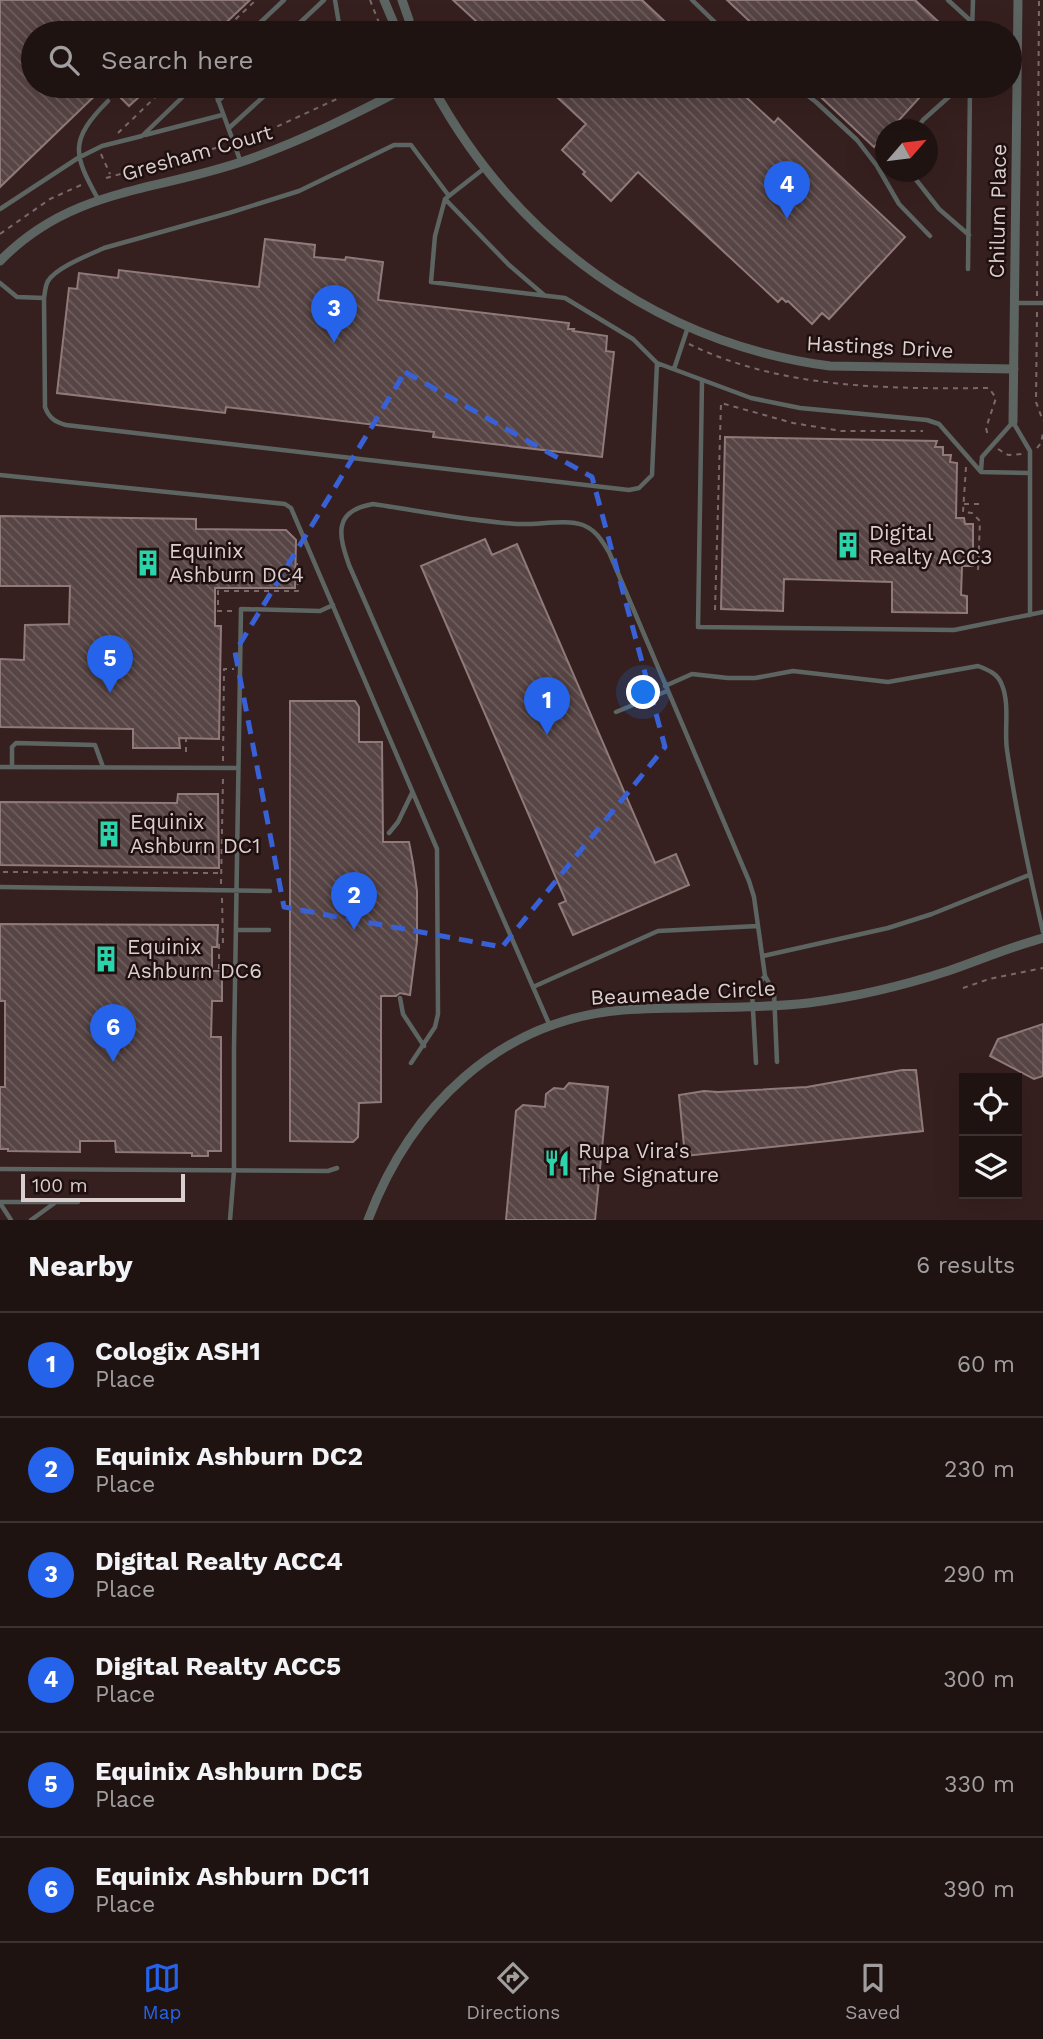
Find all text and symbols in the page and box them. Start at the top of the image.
search box [21,21,1022,98]
icon: search [45,41,83,79]
text: Search here [101,45,253,75]
street label: Gresham Court [119,119,275,186]
north arrow [875,119,938,182]
street label: Chilum Place [984,144,1011,278]
pin: 4 [764,161,810,219]
pin: 3 [311,285,357,343]
street label: Hastings Drive [806,330,954,363]
place label: Digital Realty ACC3 [869,520,993,569]
building icon: Digital Realty ACC3 [833,530,863,560]
place label: Equinix Ashburn DC4 [169,538,304,587]
building icon: Equinix Ashburn DC4 [133,548,163,578]
pin: 5 [87,635,133,693]
your location [626,675,660,709]
pin: 1 [524,677,570,735]
place label: Equinix Ashburn DC1 [130,809,260,858]
building icon: Equinix Ashburn DC1 [94,819,124,849]
pin: 2 [331,872,377,930]
place label: Equinix Ashburn DC6 [127,934,262,983]
building icon: Equinix Ashburn DC6 [91,944,121,974]
street label: Beaumeade Circle [590,975,776,1010]
pin: 6 [90,1004,136,1062]
map controls [959,1073,1022,1199]
button: locate [959,1073,1022,1136]
button: layers [959,1136,1022,1199]
place label: Rupa Vira's The Signature [578,1138,719,1187]
restaurant icon: Rupa Vira's The Signature [542,1148,572,1178]
scale bar [21,1171,186,1203]
text: 100 m [32,1174,88,1197]
text: Nearby [28,1248,133,1283]
text: 6 results [916,1252,1015,1279]
text: Cologix ASH1 [95,1336,261,1366]
text: 1 [46,1351,56,1378]
text: 60 m [957,1351,1015,1378]
text: Place [95,1366,155,1393]
text: Equinix Ashburn DC2 [95,1441,363,1471]
text: 2 [44,1456,58,1483]
text: 230 m [944,1456,1015,1483]
text: Place [95,1471,155,1498]
text: Digital Realty ACC4 [95,1546,343,1576]
text: 3 [44,1561,58,1588]
text: 290 m [943,1561,1015,1588]
text: Place [95,1576,155,1603]
text: Digital Realty ACC5 [95,1651,341,1681]
text: 4 [44,1666,58,1693]
text: 300 m [943,1666,1015,1693]
text: Place [95,1681,155,1708]
text: Equinix Ashburn DC5 [95,1756,363,1786]
text: 5 [44,1771,58,1798]
text: 330 m [944,1771,1015,1798]
text: Place [95,1786,155,1813]
text: Equinix Ashburn DC11 [95,1861,370,1891]
text: 6 [44,1876,58,1903]
text: 390 m [943,1876,1015,1903]
text: Place [95,1891,155,1918]
tab: Map [143,1959,181,2024]
tab: Directions [466,1959,560,2024]
tab: Saved [845,1959,900,2024]

